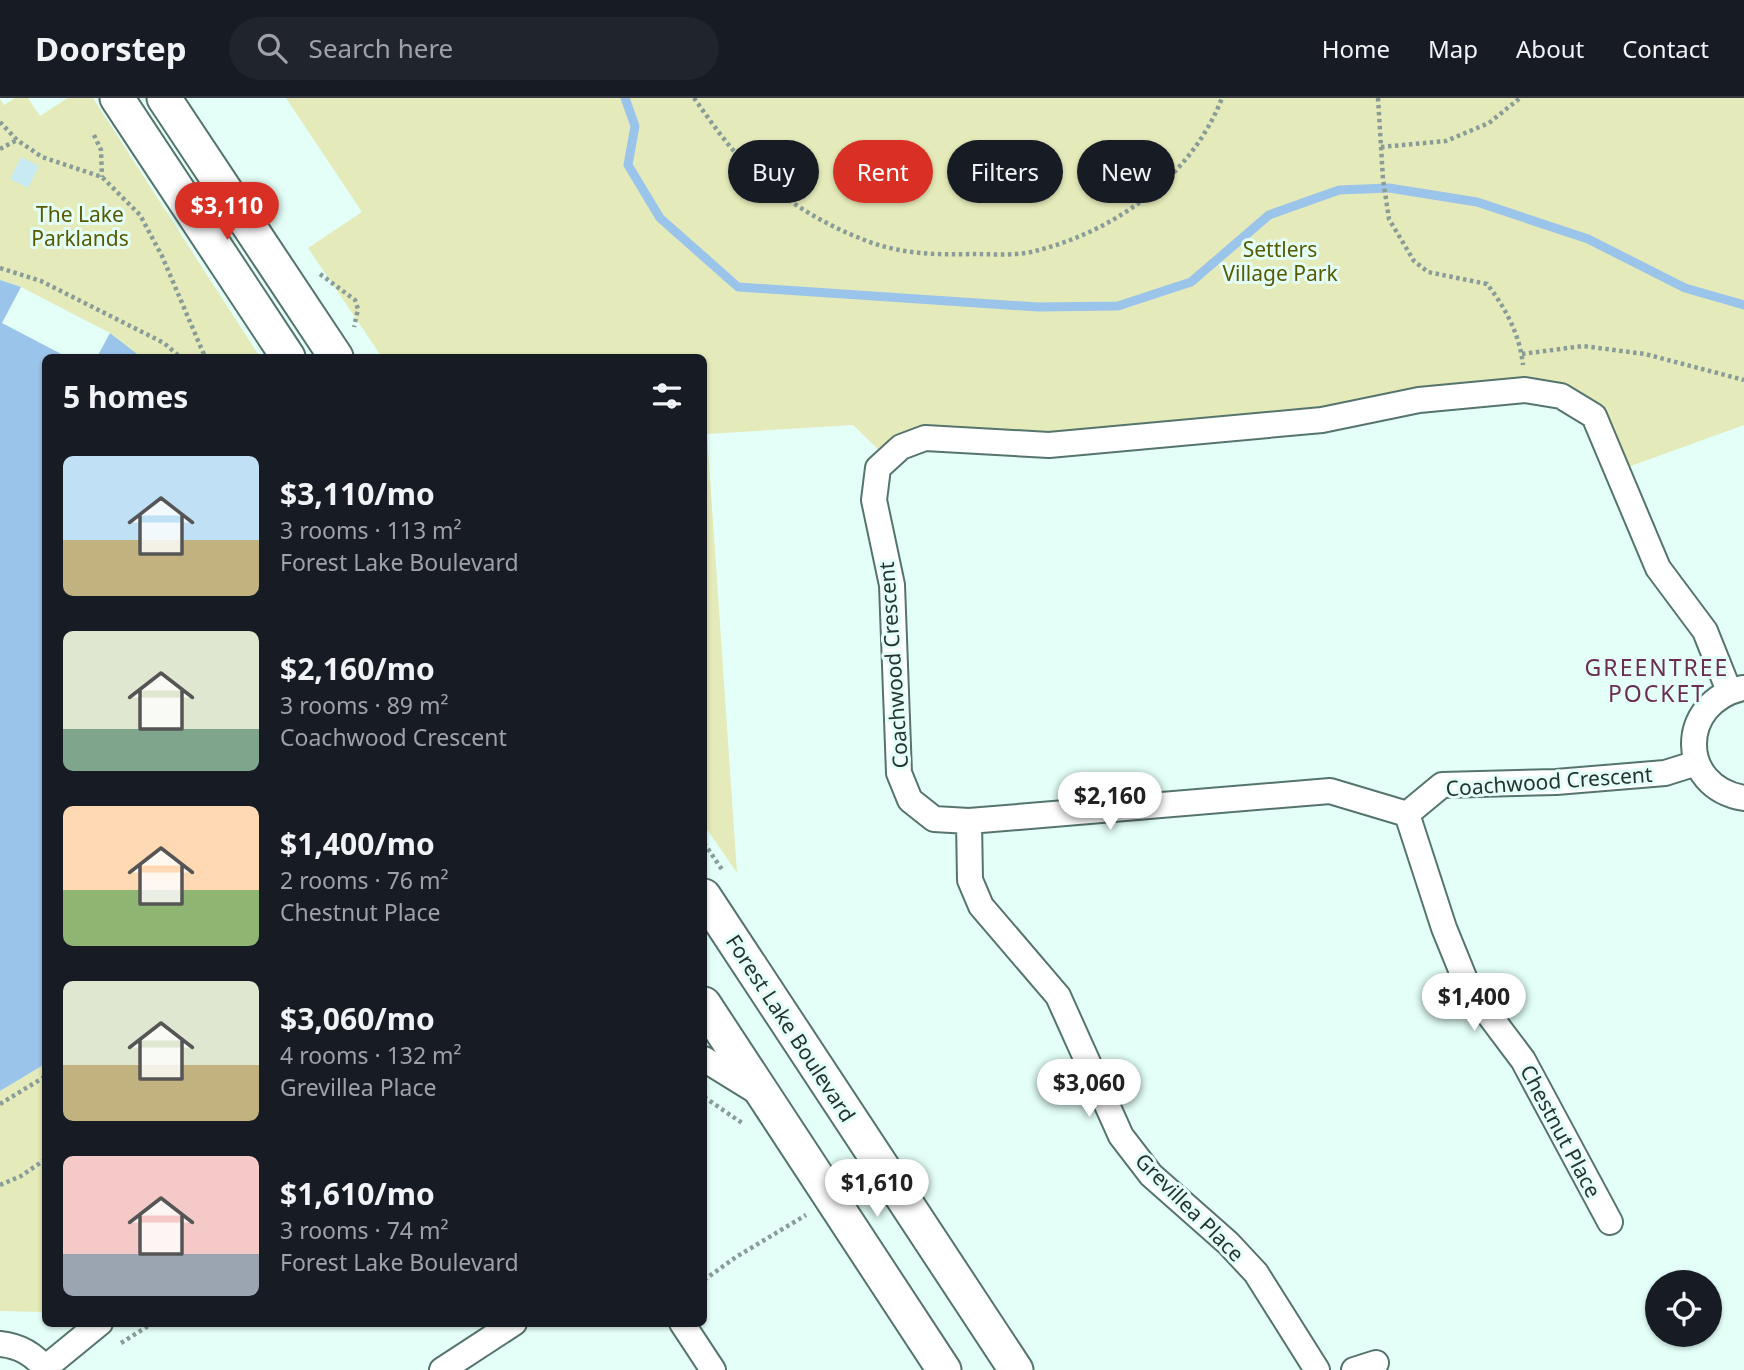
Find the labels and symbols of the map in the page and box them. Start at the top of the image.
pin: $3,110 [170,183,284,242]
park label: The Lake Parklands [31,200,129,252]
park label: Settlers Village Park [1222,235,1338,287]
street label: Coachwood Crescent [872,560,914,769]
district label: GREENTREE POCKET [1585,651,1729,709]
street label: Coachwood Crescent [1445,760,1654,802]
pin: $2,160 [1053,772,1167,832]
street label: Forest Lake Boulevard [720,929,862,1127]
pin: $1,400 [1417,974,1531,1033]
pin: $3,060 [1032,1060,1146,1119]
street label: Chestnut Place [1514,1060,1608,1202]
street label: Grevillea Place [1130,1147,1250,1267]
pin: $1,610 [820,1160,934,1219]

